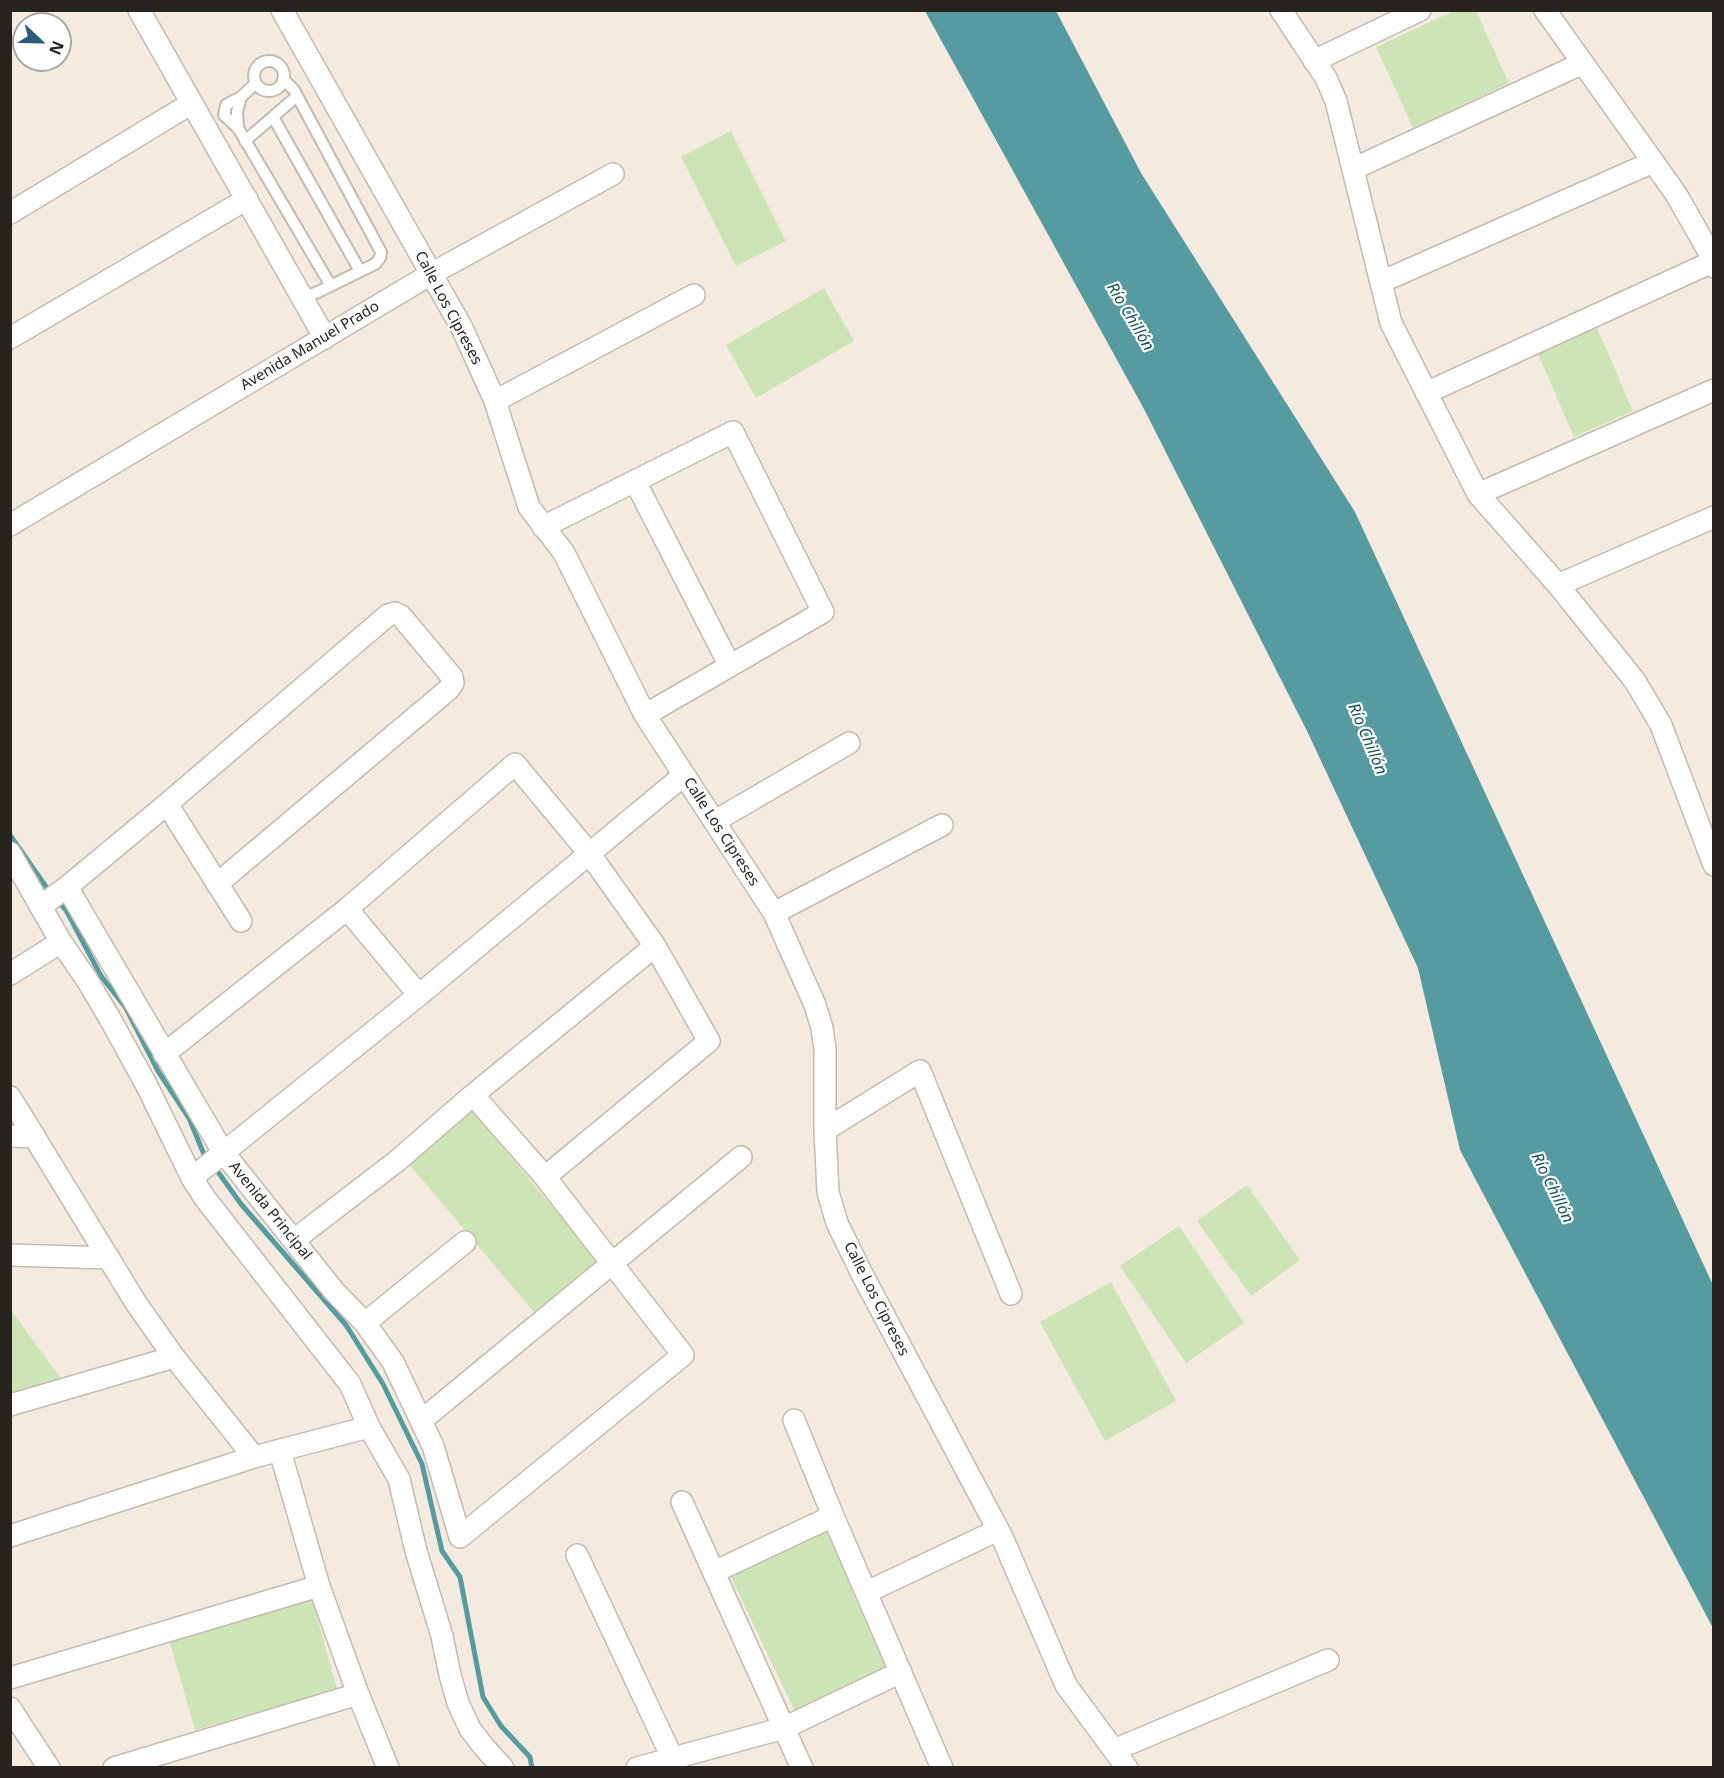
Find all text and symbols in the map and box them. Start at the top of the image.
north arrow [12,12,72,72]
text: N [44,38,69,58]
street label: Calle Los Cipreses [411,248,485,368]
water label: Río Chillón [1102,280,1158,354]
street label: Avenida Manuel Prado [237,297,383,395]
water label: Río Chillón [1343,700,1391,778]
street label: Calle Los Cipreses [679,774,763,890]
water label: Río Chillón [1527,1150,1577,1226]
street label: Avenida Principal [225,1158,315,1264]
street label: Calle Los Cipreses [839,1239,913,1359]

